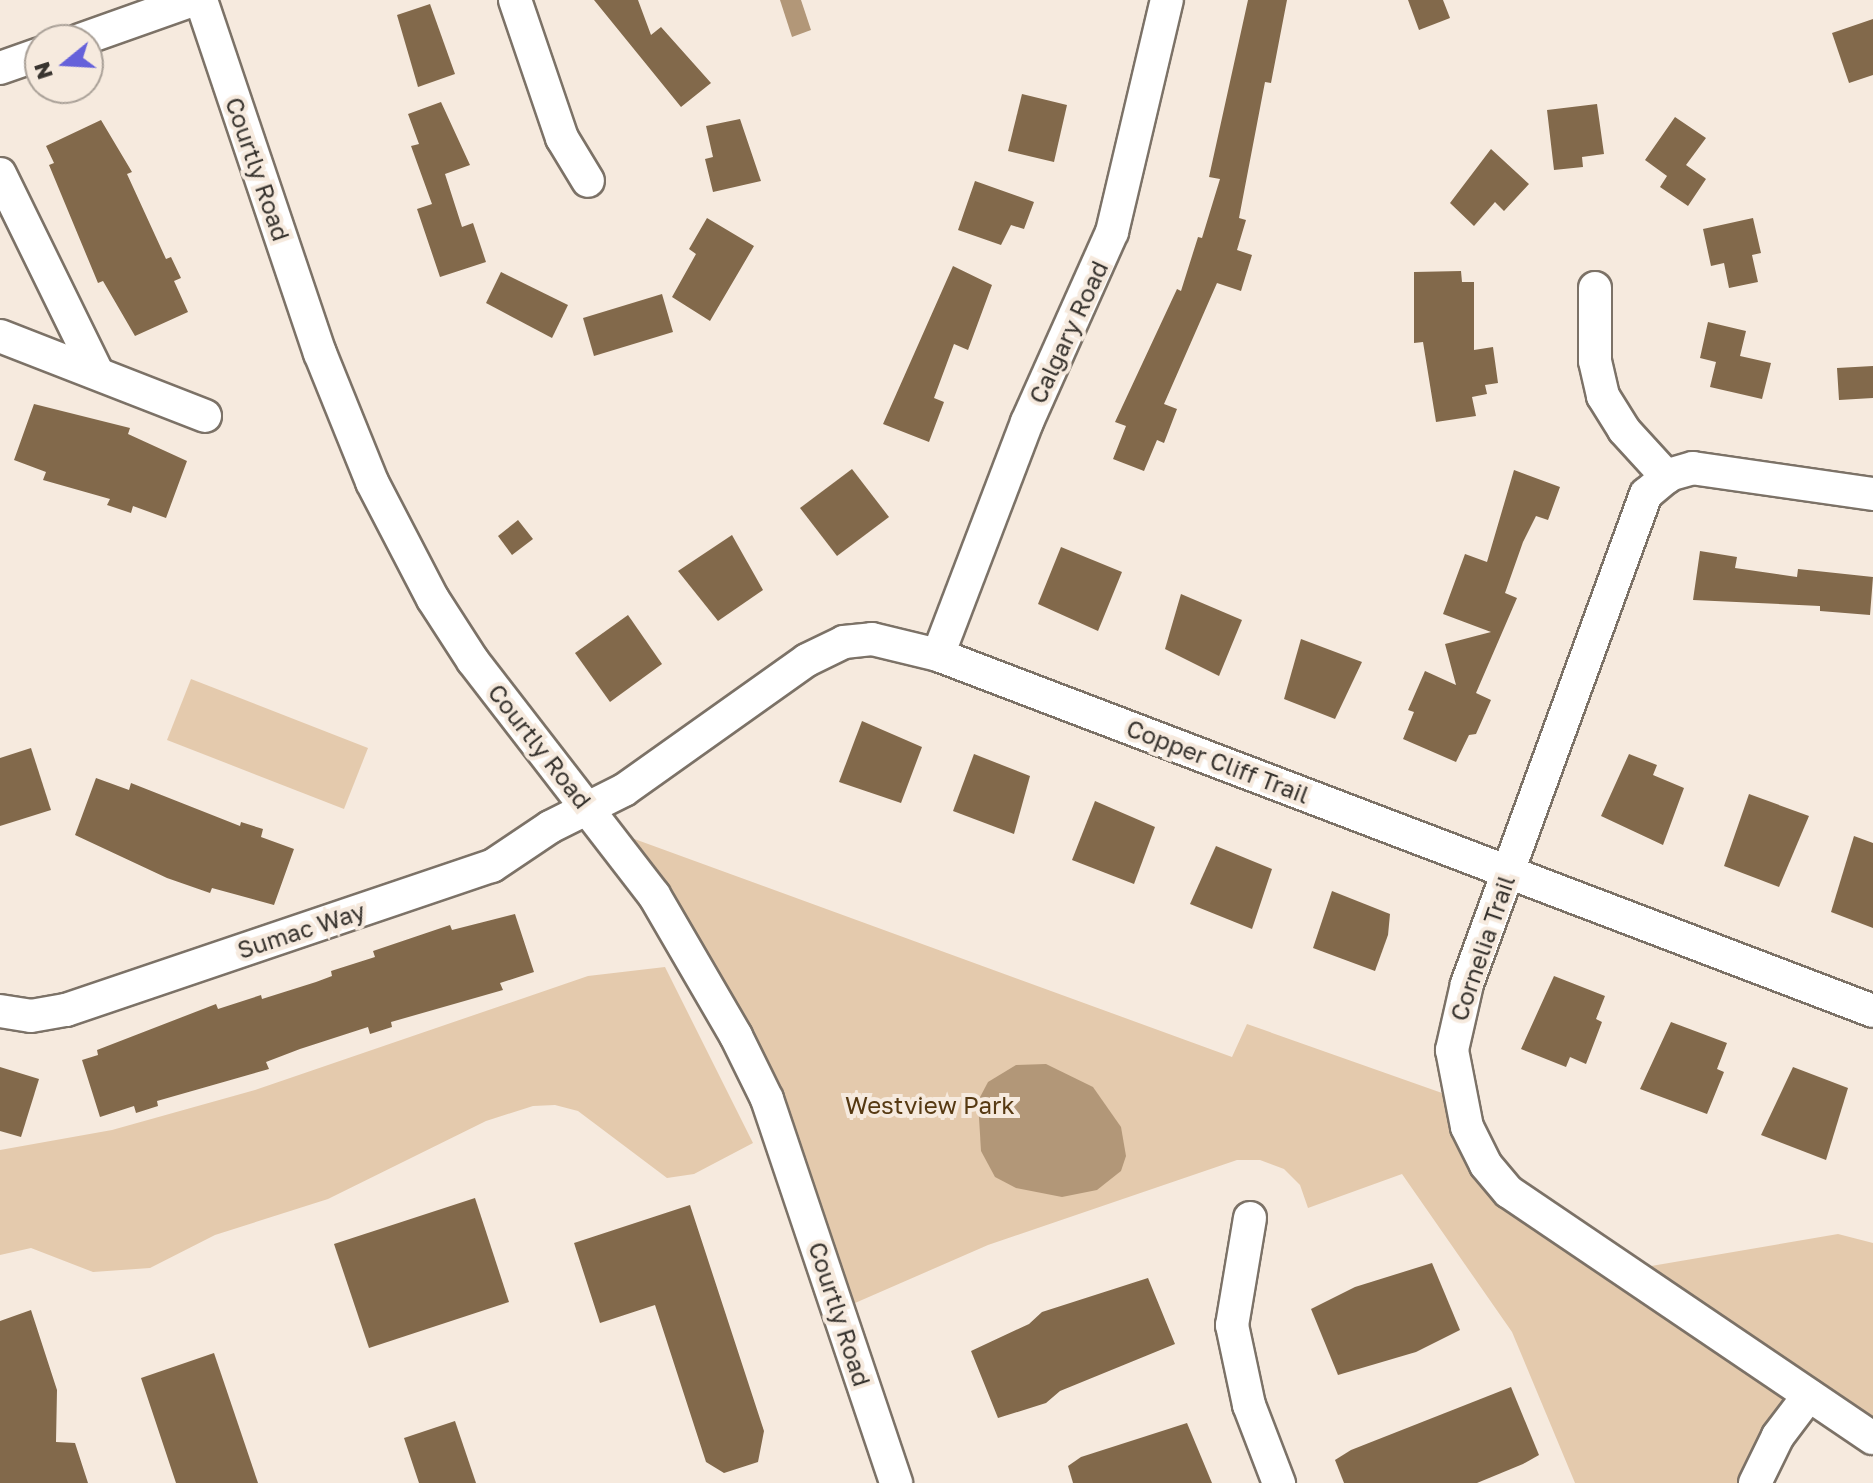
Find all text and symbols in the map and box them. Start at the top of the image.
north arrow [24,24,104,104]
text: N [27,59,58,83]
street label: Courtly Road [220,93,296,245]
street label: Calgary Road [1022,256,1114,408]
street label: Courtly Road [482,678,598,814]
street label: Copper Cliff Trail [1123,713,1313,809]
street label: Cornelia Trail [1444,871,1520,1025]
street label: Sumac Way [234,896,368,964]
park label: Westview Park [845,1091,1015,1119]
street label: Courtly Road [803,1238,877,1390]

